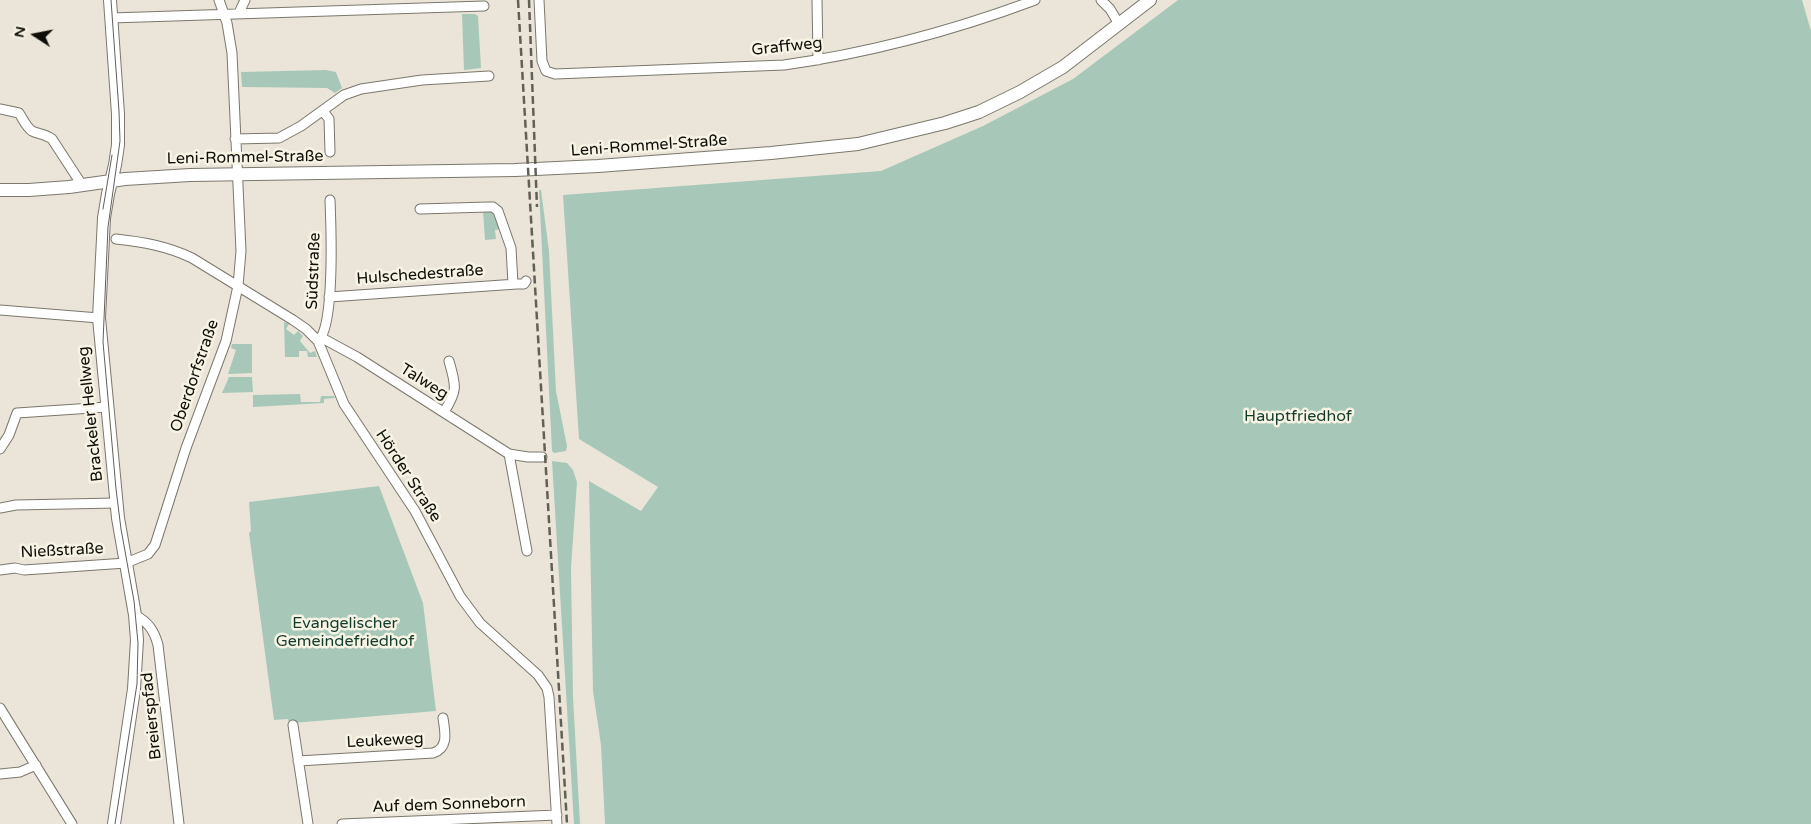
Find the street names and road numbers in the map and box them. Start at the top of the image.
street label: Graffweg [751,34,823,60]
street label: Leni-Rommel-Straße [570,131,728,161]
street label: Leni-Rommel-Straße [166,147,324,169]
street label: Südstraße [303,232,325,310]
street label: Hulschedestraße [356,261,484,289]
street label: Oberdorfstraße [167,317,223,435]
street label: Brackeler Hellweg [74,345,108,483]
street label: Talweg [396,360,452,404]
street label: Hörder Straße [371,426,445,526]
street label: Nießstraße [20,539,104,563]
street label: Breierspfad [138,671,166,761]
street label: Leukeweg [346,729,424,753]
street label: Auf dem Sonneborn [372,793,526,817]

